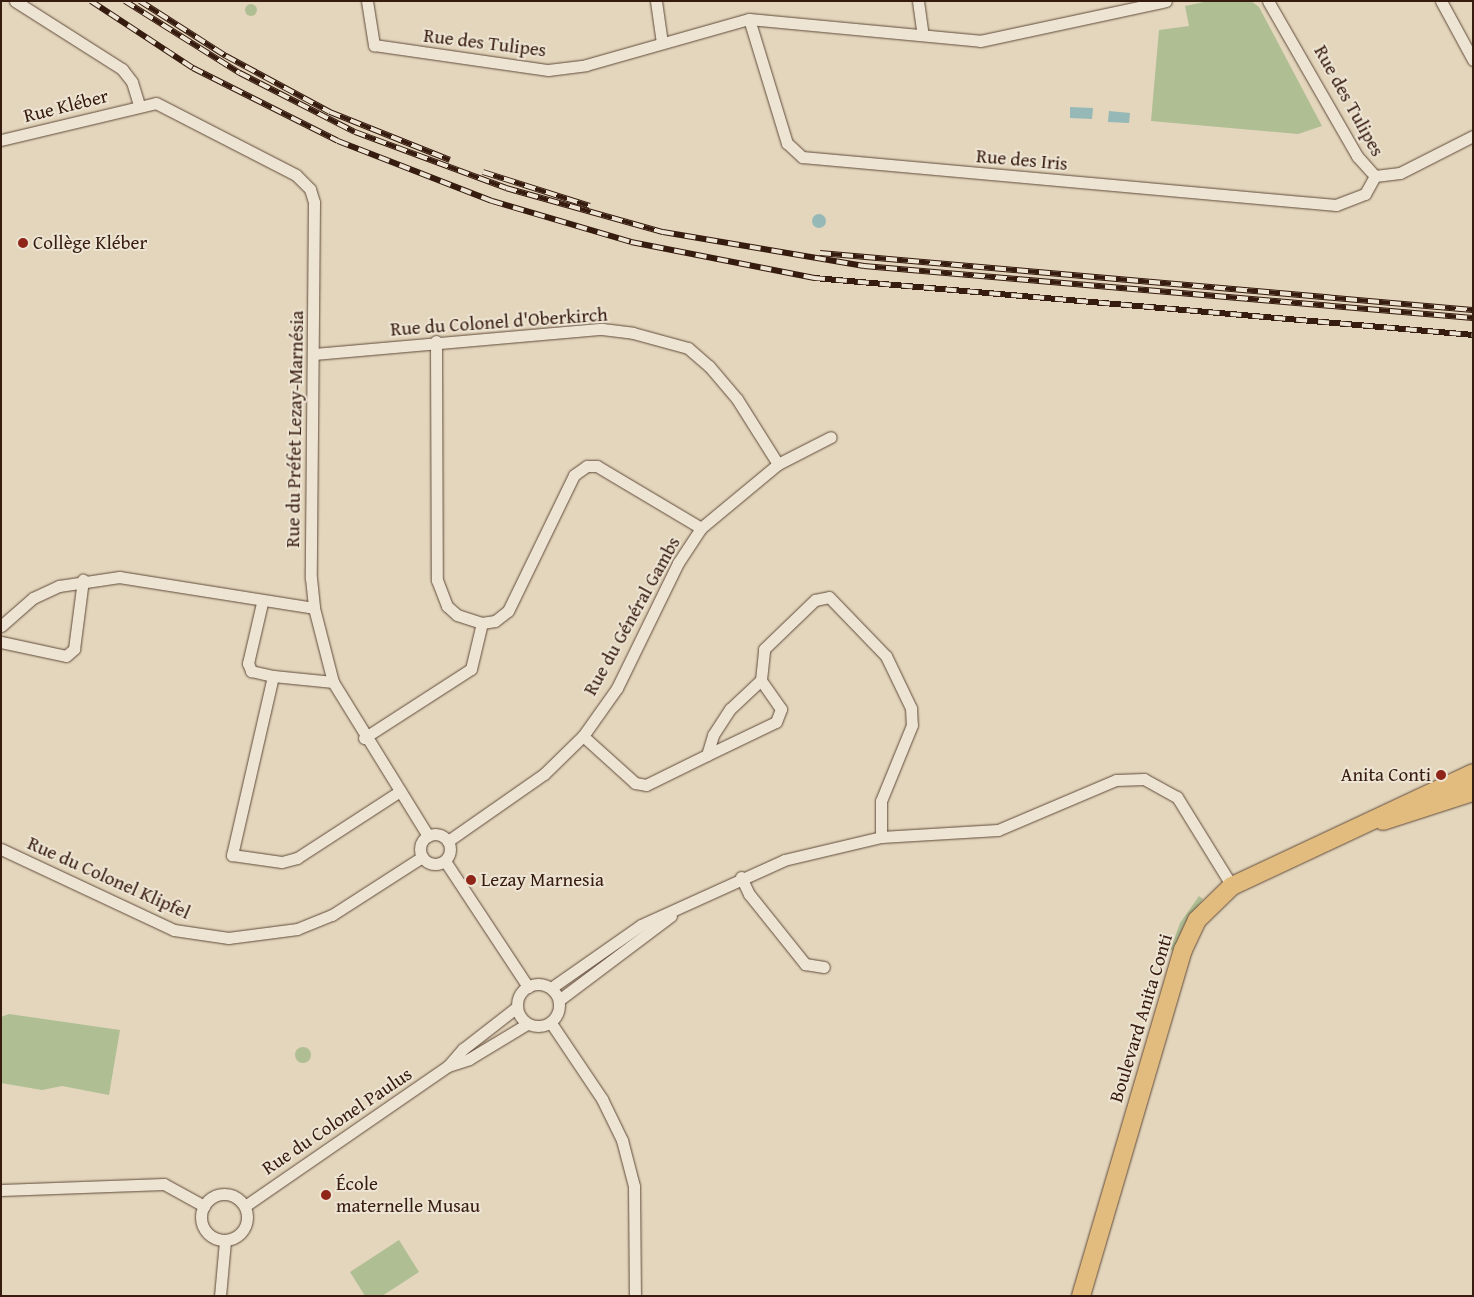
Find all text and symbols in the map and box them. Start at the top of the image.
street label: Rue des Tulipes [422,24,548,62]
street label: Rue des Tulipes [1309,42,1389,160]
street label: Rue Kléber [21,84,111,128]
street label: Rue des Iris [975,145,1069,175]
place label: Collège Kléber [33,232,147,254]
marker: Collège Kléber [17,237,29,249]
street label: Rue du Colonel d'Oberkirch [390,303,608,341]
street label: Rue du Préfet Lezay-Marnésia [282,310,308,548]
street label: Rue du Général Gambs [579,533,685,699]
place label: Anita Conti [1341,764,1431,786]
marker: Anita Conti [1435,769,1447,781]
street label: Rue du Colonel Klipfel [24,832,194,924]
place label: Lezay Marnesia [481,869,604,891]
marker: Lezay Marnesia [465,874,477,886]
street label: Boulevard Anita Conti [1104,931,1178,1105]
street label: Rue du Colonel Paulus [258,1062,416,1180]
place label: École maternelle Musau [336,1173,480,1217]
marker: École maternelle Musau [320,1189,332,1201]

